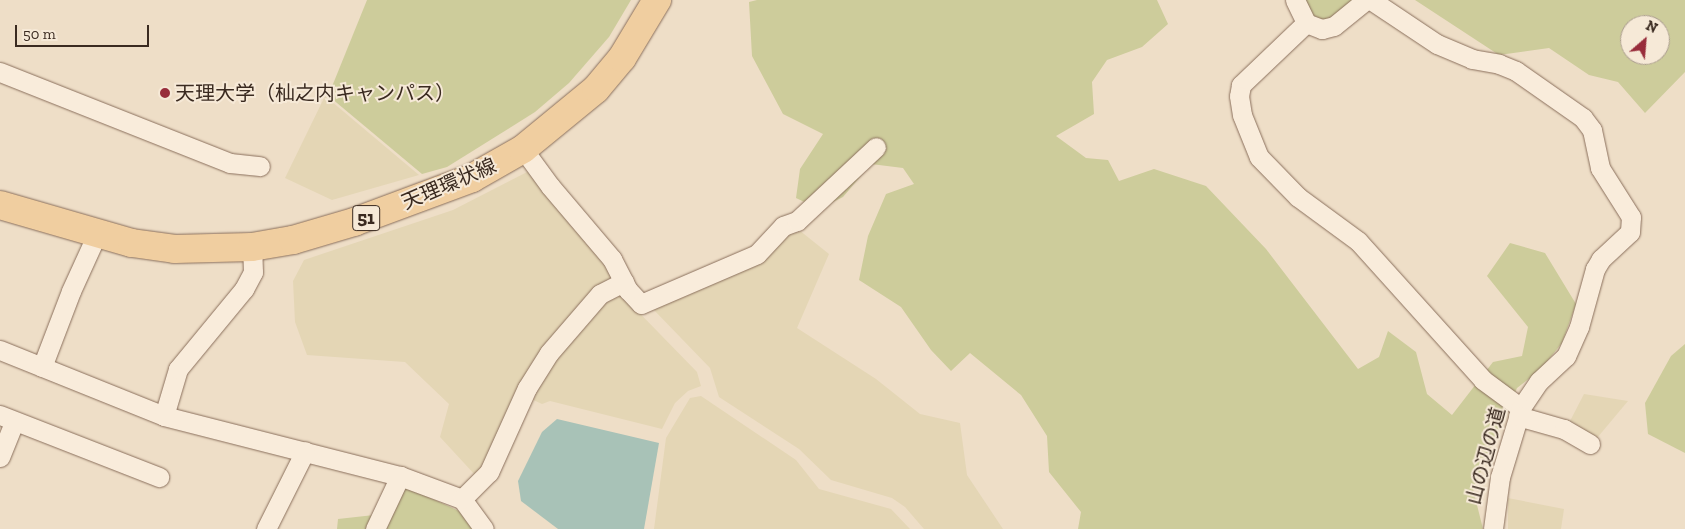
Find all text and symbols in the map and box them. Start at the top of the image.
scale bar [18,15,151,47]
north arrow [1620,15,1670,65]
text: N [1643,17,1660,37]
text: 50 m [23,25,56,43]
place label: 天理大学（杣之内キャンパス） [175,81,455,105]
marker: 天理大学（杣之内キャンパス） [159,87,171,99]
street label: 天理環状線 [398,153,500,215]
road number: 51 [351,202,381,234]
street label: 山の辺の道 [1461,405,1511,507]

